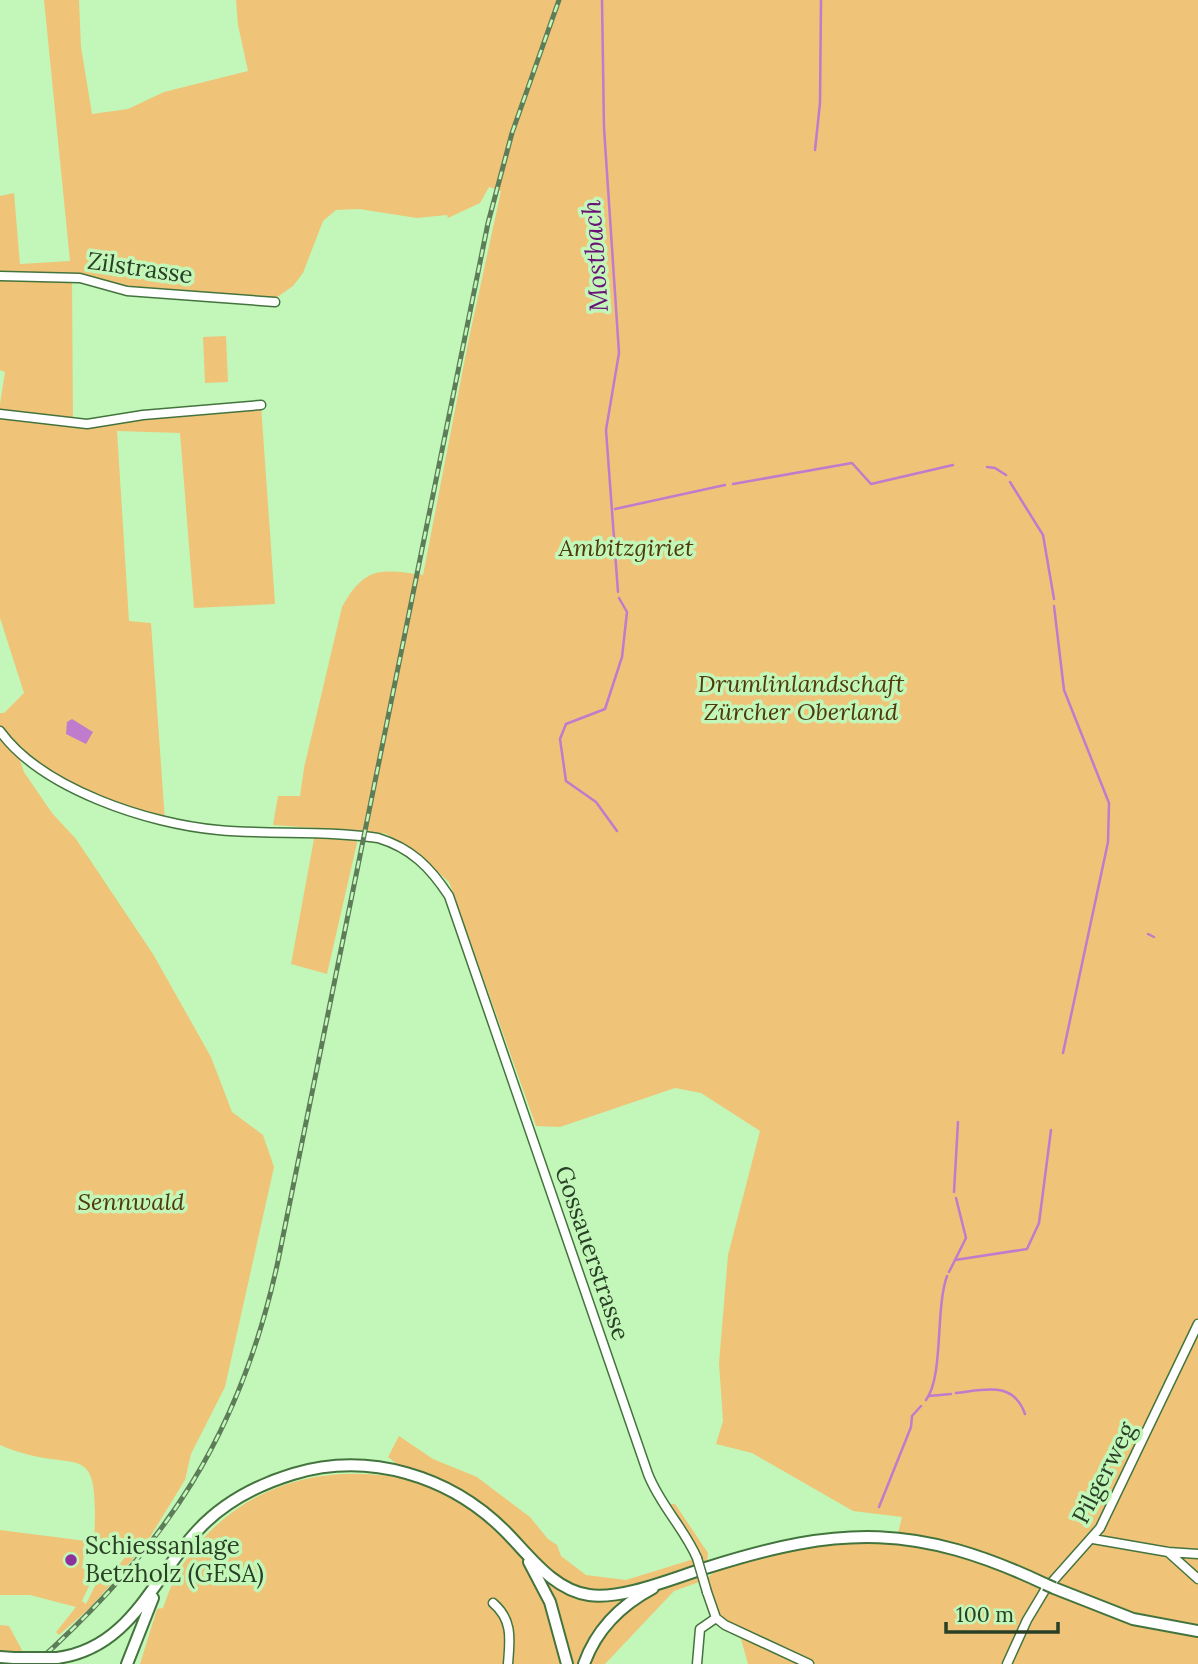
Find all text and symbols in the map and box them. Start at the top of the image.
water label: Mostbach [574,199,615,313]
street label: Zilstrasse [85,245,195,290]
park label: Ambitzgiriet [557,532,694,563]
park label: Drumlinlandschaft Zürcher Oberland [698,668,904,727]
street label: Gossauerstrasse [548,1161,637,1344]
park label: Sennwald [77,1186,185,1217]
street label: Pilgerweg [1065,1416,1143,1529]
place label: Schiessanlage Betzholz (GESA) [85,1530,264,1589]
marker: Schiessanlage Betzholz (GESA) [63,1552,79,1568]
scale bar [946,1590,1058,1634]
text: 100 m [956,1601,1014,1628]

